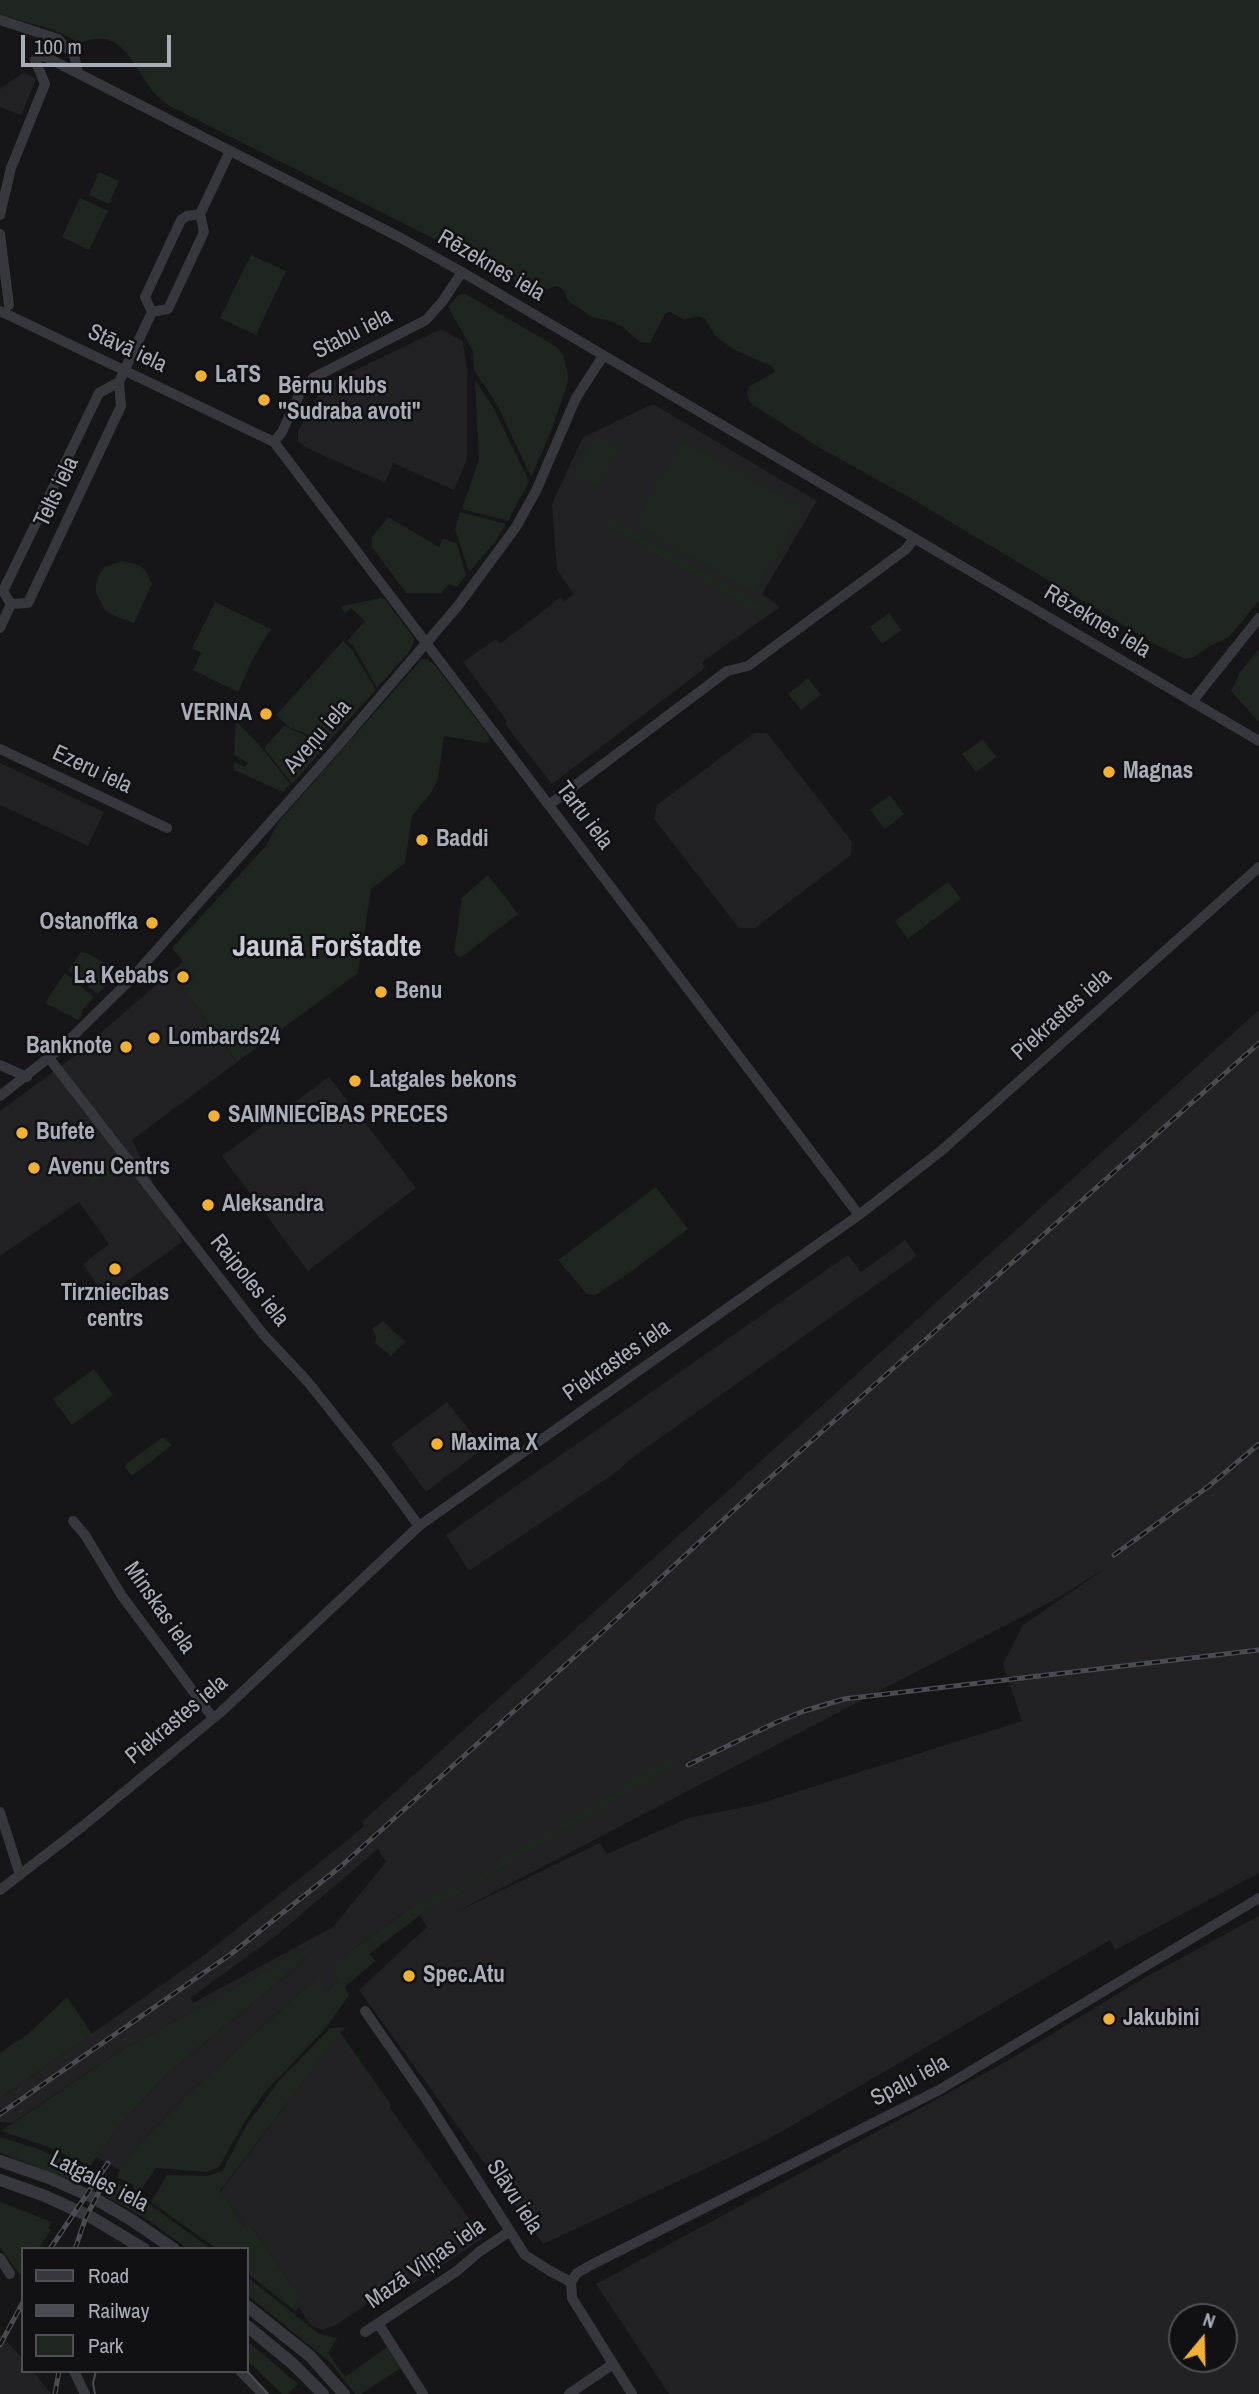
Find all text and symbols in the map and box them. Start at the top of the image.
scale bar [24,21,175,65]
text: 100 m [34,32,82,61]
street label: Rēzeknes iela [432,224,550,308]
street label: Stabu iela [309,302,397,366]
street label: Stāvā iela [83,319,171,379]
place label: LaTS [215,362,261,390]
marker: LaTS [193,368,209,384]
place label: Bērnu klubs "Sudraba avoti" [278,373,421,427]
marker: Bērnu klubs "Sudraba avoti" [256,392,272,408]
street label: Telts iela [29,452,85,532]
street label: Rēzeknes iela [1039,579,1155,665]
street label: Aveņu iela [278,694,358,780]
place label: VERINA [181,700,252,728]
marker: VERINA [258,706,274,722]
street label: Ezeru iela [48,740,136,800]
place label: Magnas [1123,758,1193,786]
marker: Magnas [1101,764,1117,780]
street label: Tartu iela [550,777,618,855]
place label: Baddi [436,826,488,854]
marker: Baddi [414,832,430,848]
place label: Ostanoffka [39,909,138,937]
marker: Ostanoffka [144,915,160,931]
district label: Jaunā Forštadte [233,930,421,966]
place label: La Kebabs [74,963,169,991]
street label: Piekrastes iela [1006,963,1118,1067]
marker: La Kebabs [175,969,191,985]
place label: Benu [395,978,442,1006]
marker: Benu [373,984,389,1000]
place label: Lombards24 [168,1024,280,1052]
marker: Lombards24 [146,1030,162,1046]
place label: Banknote [26,1033,112,1061]
marker: Banknote [118,1039,134,1055]
place label: Latgales bekons [369,1067,517,1095]
marker: Latgales bekons [347,1073,363,1089]
place label: SAIMNIECĪBAS PRECES [228,1102,448,1130]
marker: SAIMNIECĪBAS PRECES [206,1108,222,1124]
place label: Bufete [36,1119,95,1147]
marker: Bufete [14,1125,30,1141]
place label: Avenu Centrs [48,1154,170,1182]
marker: Avenu Centrs [26,1160,42,1176]
place label: Aleksandra [222,1191,324,1219]
marker: Aleksandra [200,1197,216,1213]
street label: Raipoles iela [204,1230,294,1332]
marker: Tirzniecības centrs [107,1261,123,1277]
place label: Tirzniecības centrs [61,1280,169,1334]
street label: Piekrastes iela [558,1314,676,1408]
place label: Maxima X [451,1430,538,1458]
marker: Maxima X [429,1436,445,1452]
street label: Minskas iela [117,1557,201,1659]
street label: Piekrastes iela [120,1669,234,1771]
place label: Spec.Atu [423,1962,505,1990]
marker: Spec.Atu [401,1968,417,1984]
place label: Jakubini [1123,2005,1200,2033]
marker: Jakubini [1101,2011,1117,2027]
street label: Spaļu iela [866,2049,954,2113]
street label: Latgales iela [45,2145,153,2219]
street label: Slāvu iela [480,2155,548,2239]
street label: Mazā Viļņas iela [361,2213,491,2315]
legend [21,2247,248,2373]
text: Road [88,2261,129,2290]
text: Railway [88,2296,149,2325]
north arrow [1168,2303,1238,2373]
text: N [1200,2306,1219,2334]
text: Park [88,2331,123,2360]

